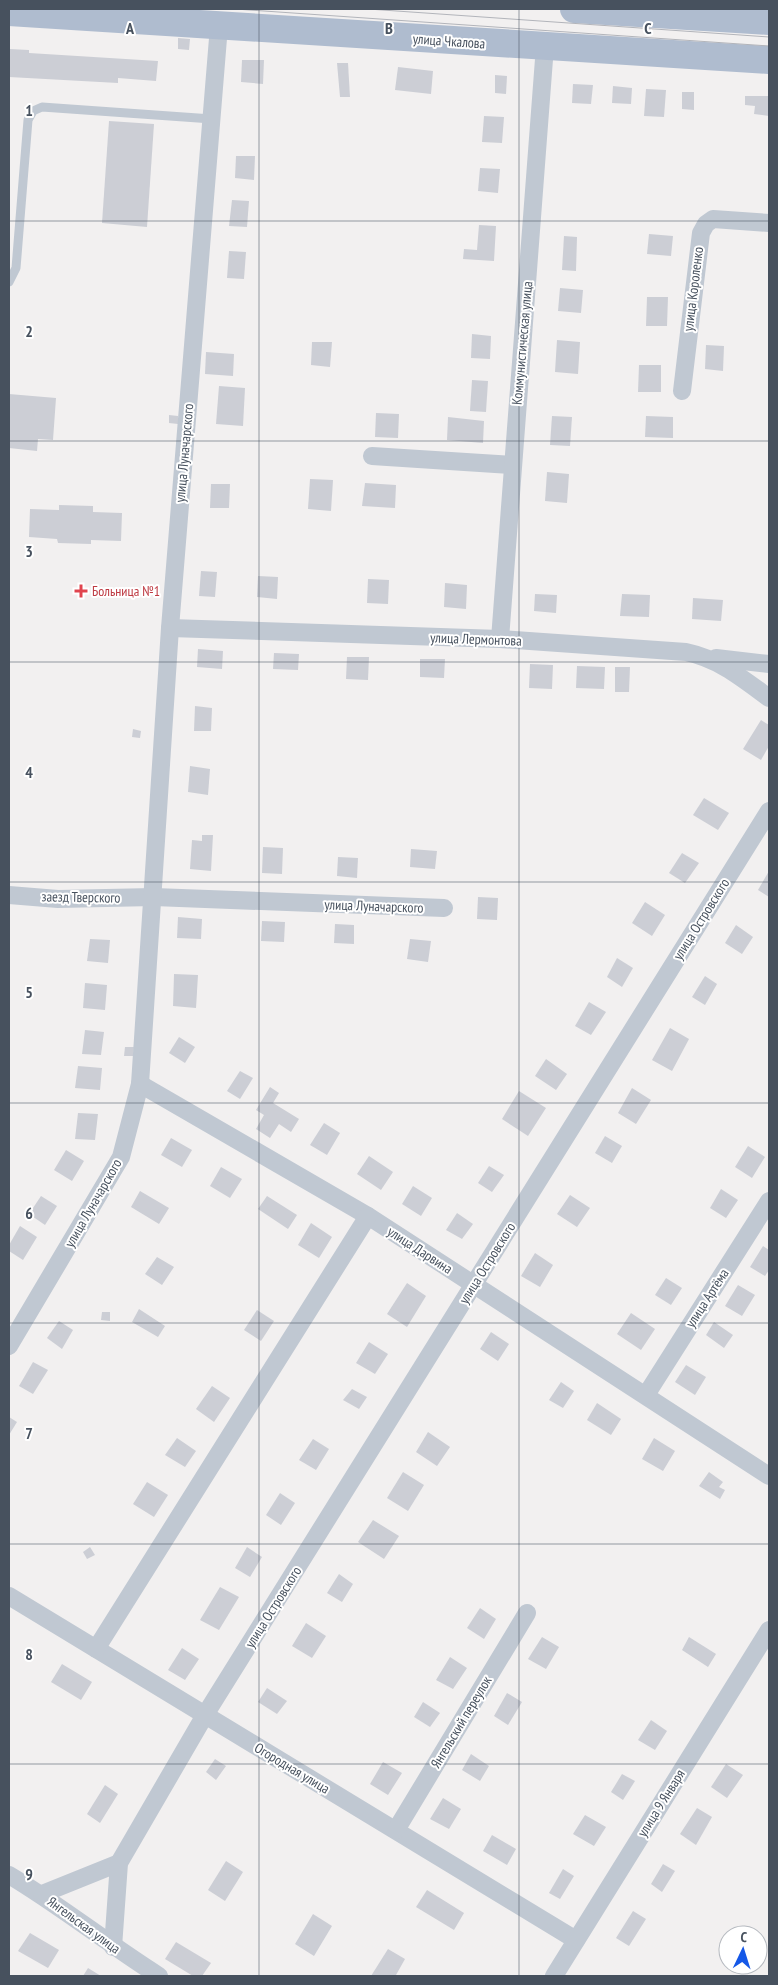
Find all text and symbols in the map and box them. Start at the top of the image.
text: A [125,18,135,38]
text: B [385,18,393,38]
text: C [644,18,652,38]
street label: улица Чкалова [412,29,486,53]
text: 1 [25,100,33,120]
street label: улица Короленко [679,246,707,332]
street label: Коммунистическая улица [508,280,536,406]
text: 2 [25,321,33,341]
street label: улица Луначарского [171,403,197,503]
text: 3 [25,541,33,561]
place label: Больница №1 [92,582,160,600]
marker: Больница №1 [74,584,88,598]
street label: улица Лермонтова [430,628,522,650]
text: 4 [25,762,33,782]
street label: улица Островского [669,875,733,963]
street label: заезд Тверского [41,887,121,907]
street label: улица Луначарского [324,895,424,917]
text: 5 [25,982,33,1002]
street label: улица Луначарского [60,1156,126,1250]
text: 6 [25,1203,33,1223]
street label: улица Островского [455,1219,519,1307]
street label: улица Дарвина [384,1222,456,1278]
street label: улица Артёма [681,1265,733,1331]
text: 7 [25,1423,33,1443]
street label: улица Островского [241,1563,305,1651]
text: 8 [25,1644,33,1664]
street label: Янгельский переулок [426,1672,496,1771]
street label: Огородная улица [251,1738,333,1798]
street label: улица 9 Января [633,1766,689,1840]
text: 9 [25,1864,33,1884]
street label: Янгельская улица [44,1892,124,1958]
north arrow [718,1925,768,1975]
text: С [740,1928,748,1946]

